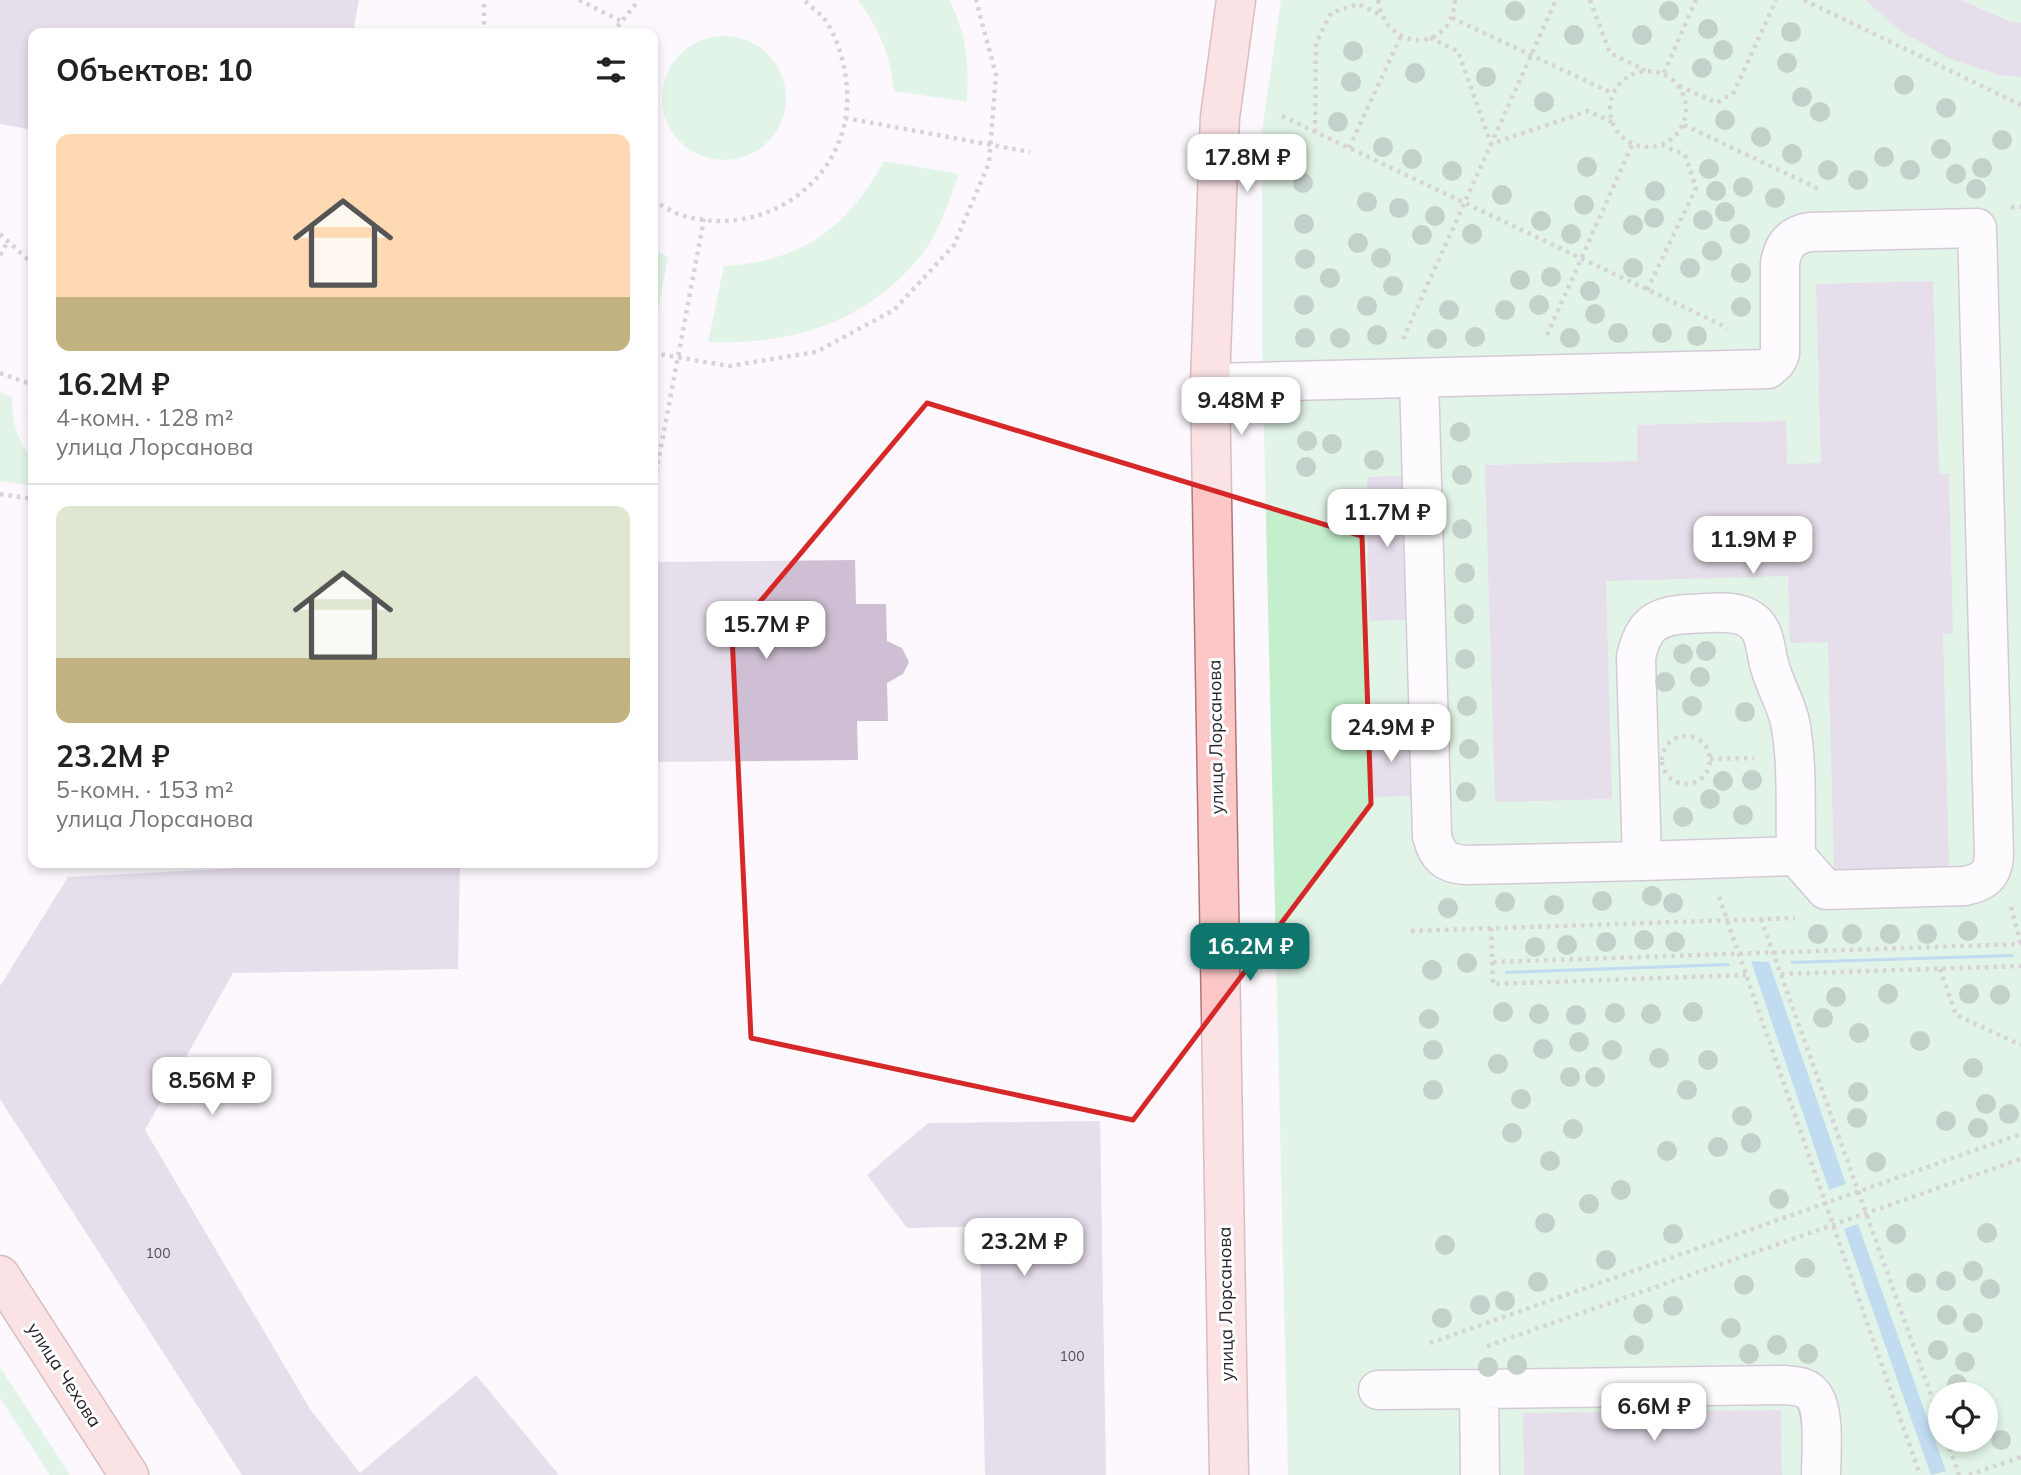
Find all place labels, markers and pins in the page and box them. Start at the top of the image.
pin: 17.8M ₽ [1182,134,1312,194]
pin: 9.48M ₽ [1176,378,1306,437]
pin: 11.7M ₽ [1322,490,1452,549]
pin: 11.9M ₽ [1688,516,1818,576]
pin: 15.7M ₽ [701,602,831,661]
pin: 24.9M ₽ [1326,704,1456,764]
pin: 16.2M ₽ [1185,923,1315,983]
pin: 8.56M ₽ [147,1058,277,1117]
pin: 23.2M ₽ [959,1218,1089,1278]
pin: 6.6M ₽ [1597,1384,1711,1443]

